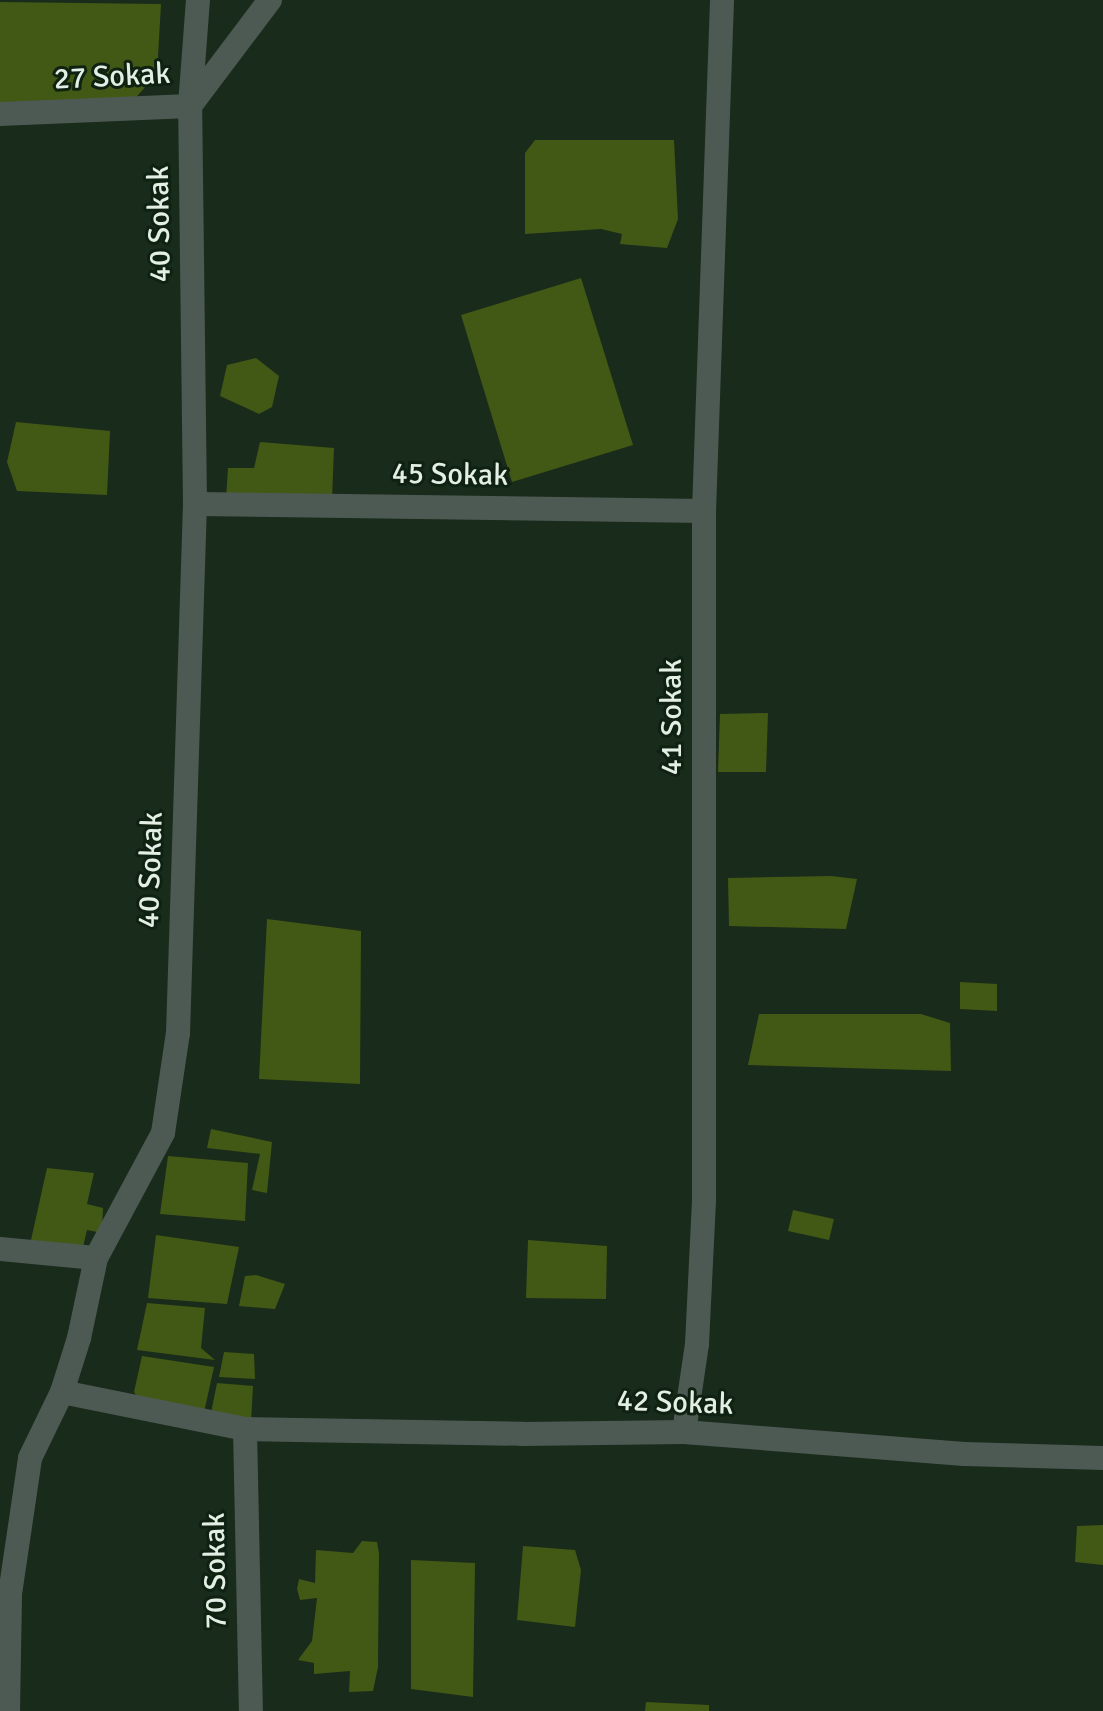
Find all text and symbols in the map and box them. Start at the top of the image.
street label: 27 Sokak [53,56,171,98]
street label: 40 Sokak [141,165,179,283]
street label: 45 Sokak [391,456,509,494]
street label: 41 Sokak [654,659,690,775]
street label: 40 Sokak [131,811,171,929]
street label: 42 Sokak [616,1383,734,1423]
street label: 70 Sokak [197,1512,235,1630]

